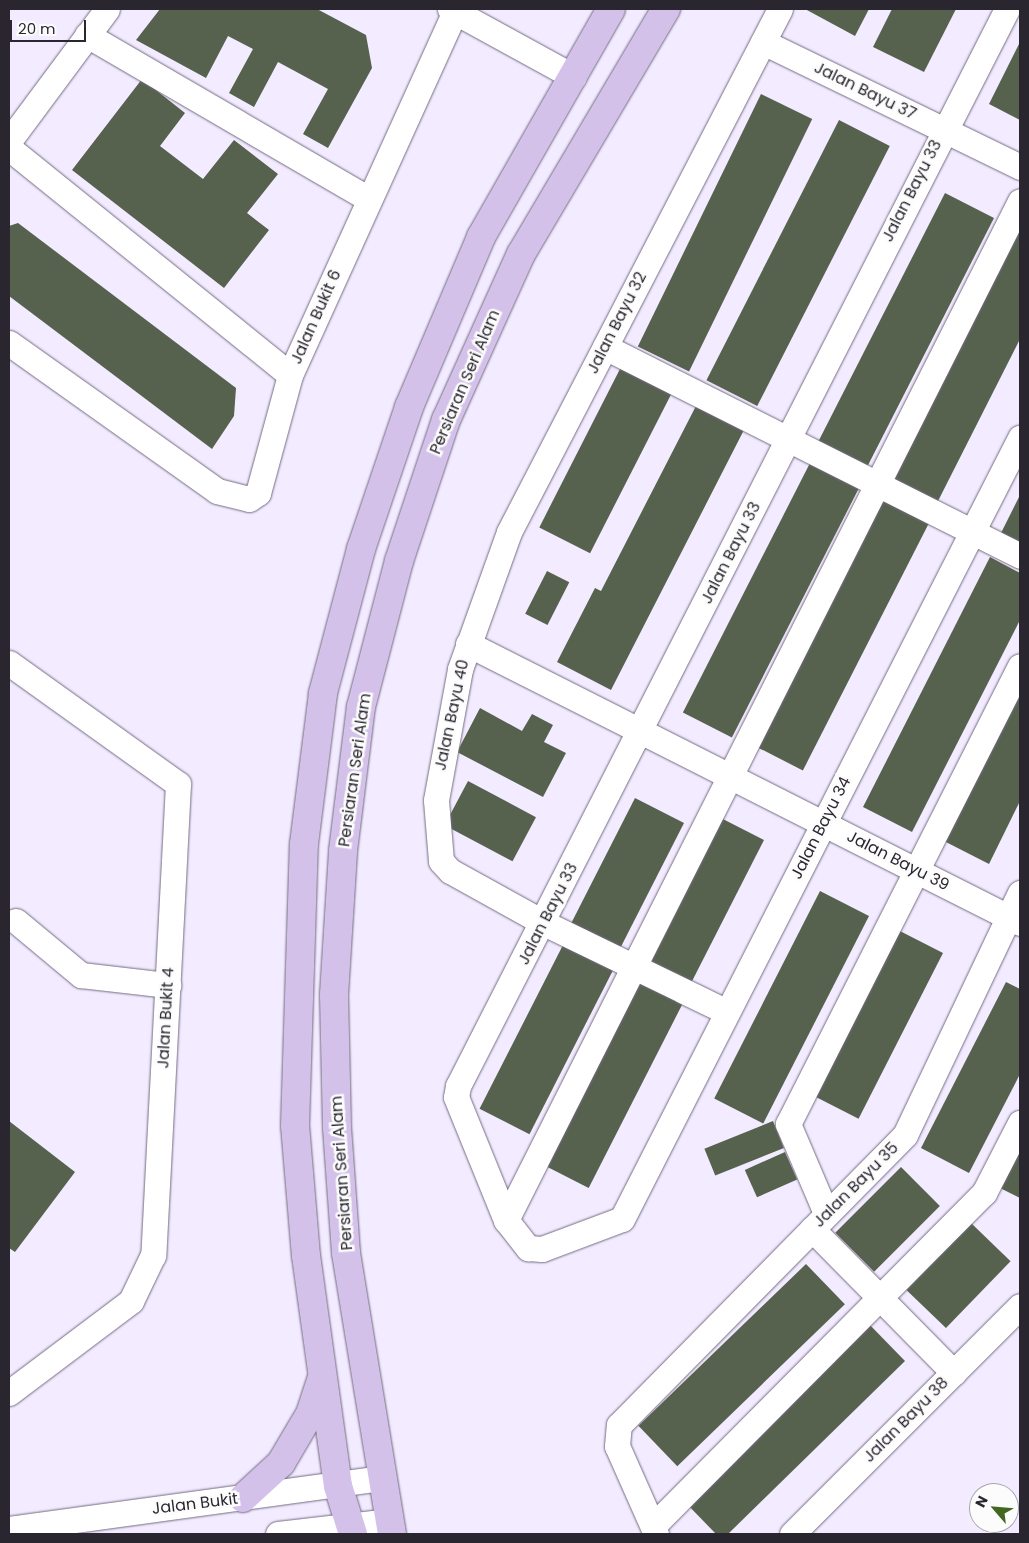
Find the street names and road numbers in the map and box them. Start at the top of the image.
street label: Jalan Bayu 37 [811,58,919,124]
street label: Jalan Bayu 33 [878,137,946,245]
street label: Jalan Bukit 6 [287,267,345,367]
street label: Jalan Bayu 32 [583,269,651,377]
street label: Persiaran Seri Alam [426,307,504,457]
street label: Jalan Bayu 33 [697,499,765,607]
street label: Jalan Bayu 40 [431,658,473,772]
street label: Persiaran Seri Alam [335,692,375,848]
street label: Jalan Bayu 34 [787,774,855,882]
street label: Jalan Bayu 39 [844,827,952,895]
street label: Jalan Bayu 33 [514,860,582,968]
street label: Jalan Bukit 4 [154,967,178,1069]
street label: Persiaran Seri Alam [327,1095,357,1251]
street label: Jalan Bayu 35 [810,1139,902,1231]
street label: Jalan Bayu 38 [860,1374,952,1466]
street label: Jalan Bukit [151,1489,239,1519]

